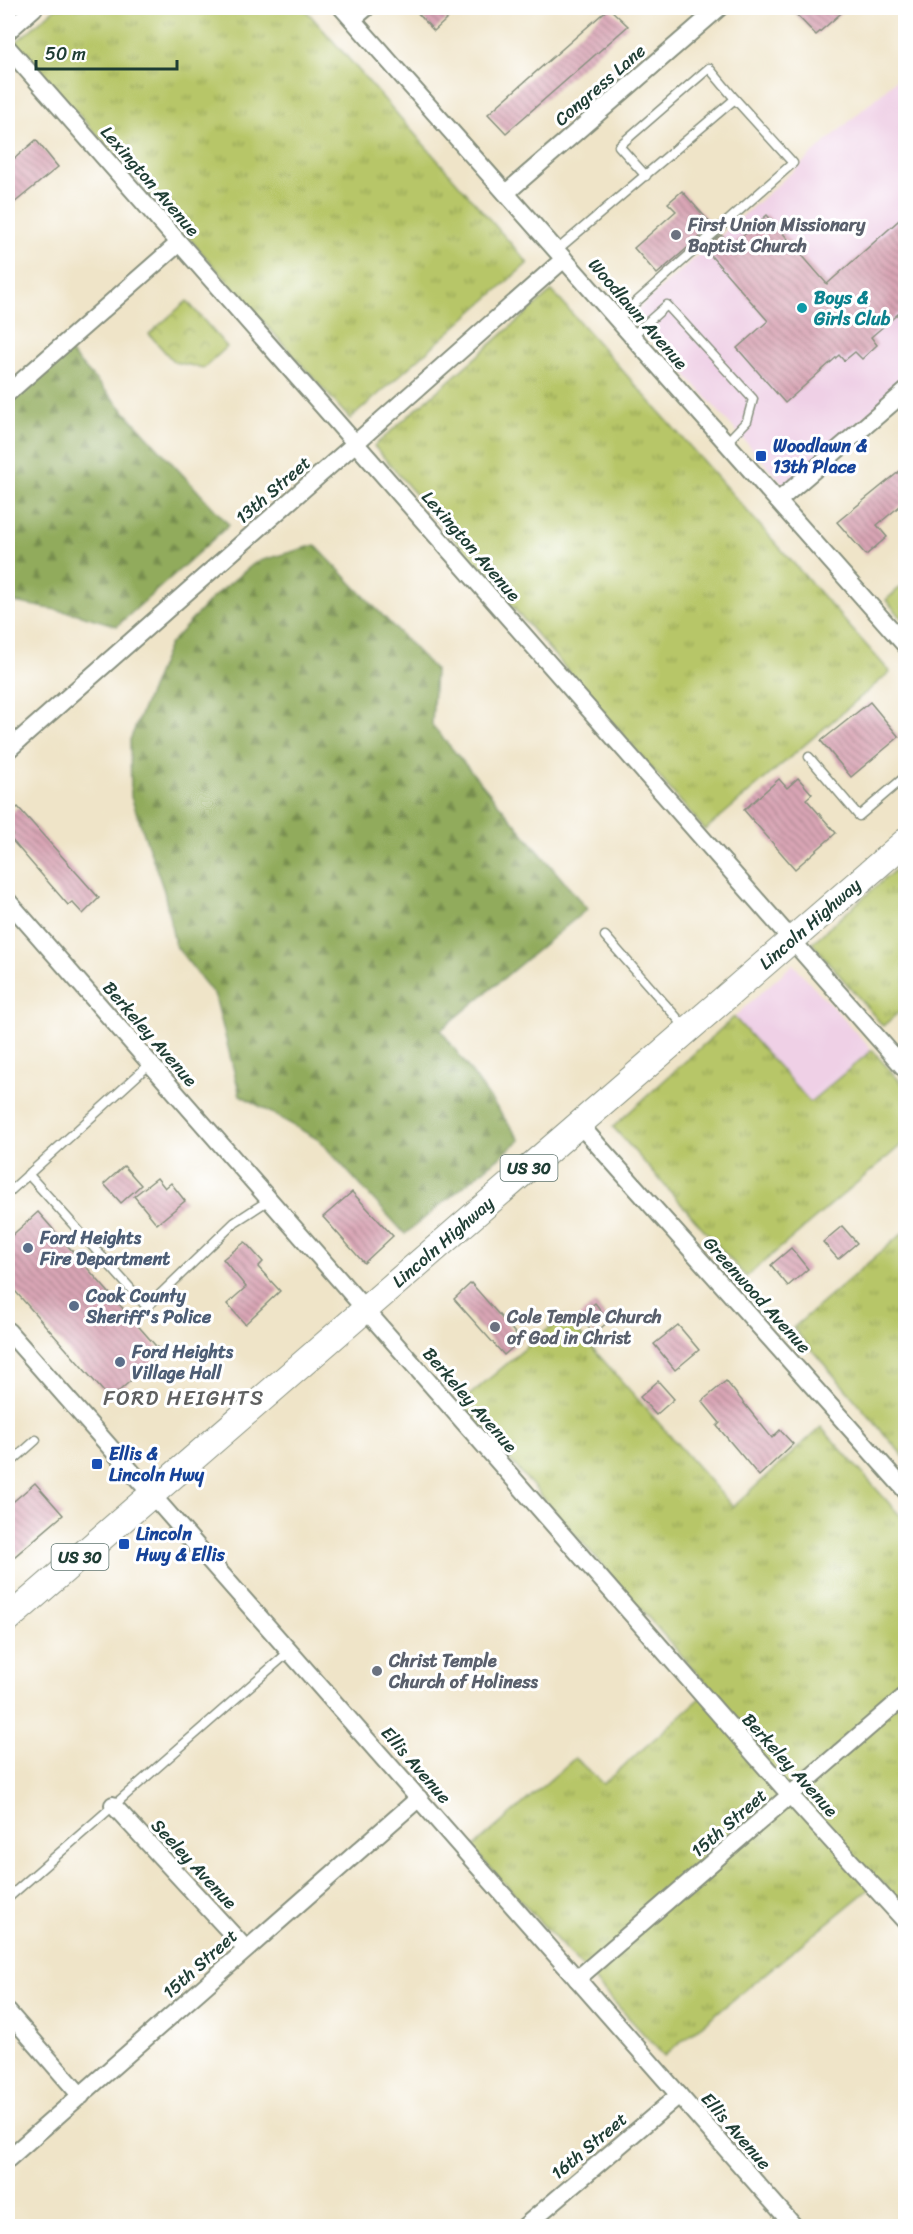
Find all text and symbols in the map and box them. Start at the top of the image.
scale bar [36,33,177,71]
street label: Congress Lane [547,36,653,134]
text: 50 m [45,38,86,70]
street label: Lexington Avenue [92,118,208,244]
place label: First Union Missionary Baptist Church [687,209,866,262]
marker: First Union Missionary Baptist Church [669,228,683,242]
street label: Woodlawn Avenue [580,251,696,378]
place label: Boys & Girls Club [813,282,891,335]
marker: Boys & Girls Club [795,301,809,315]
place label: Woodlawn & 13th Place [773,430,868,483]
street label: 13th Street [228,448,318,532]
marker: Woodlawn & 13th Place [754,449,768,463]
street label: Lexington Avenue [413,483,529,609]
street label: Lincoln Highway [751,870,869,978]
street label: Berkeley Avenue [95,974,206,1095]
road number: US 30 [500,1155,558,1181]
street label: Lincoln Highway [384,1188,502,1296]
place label: Ford Heights Fire Department [39,1222,170,1275]
street label: Greenwood Avenue [695,1229,819,1361]
marker: Ford Heights Fire Department [21,1241,35,1255]
place label: Cook County Sheriff's Police [85,1280,212,1333]
marker: Cook County Sheriff's Police [67,1299,81,1313]
place label: Cole Temple Church of God in Christ [506,1301,662,1354]
marker: Cole Temple Church of God in Christ [488,1320,502,1334]
place label: Ford Heights Village Hall [131,1336,234,1389]
street label: Berkeley Avenue [415,1340,526,1461]
marker: Ford Heights Village Hall [113,1355,127,1369]
district label: FORD HEIGHTS [103,1379,265,1417]
place label: Ellis & Lincoln Hwy [109,1438,205,1491]
marker: Ellis & Lincoln Hwy [90,1457,104,1471]
place label: Lincoln Hwy & Ellis [135,1518,226,1571]
marker: Lincoln Hwy & Ellis [117,1537,131,1551]
road number: US 30 [52,1544,109,1570]
place label: Christ Temple Church of Holiness [388,1645,538,1698]
marker: Christ Temple Church of Holiness [370,1664,384,1678]
street label: Berkeley Avenue [734,1705,846,1825]
street label: Ellis Avenue [373,1719,459,1811]
street label: 15th Street [683,1780,775,1866]
street label: Seeley Avenue [143,1811,245,1917]
street label: 15th Street [155,1921,245,2007]
street label: Ellis Avenue [693,2085,779,2177]
street label: 16th Street [543,2104,635,2188]

